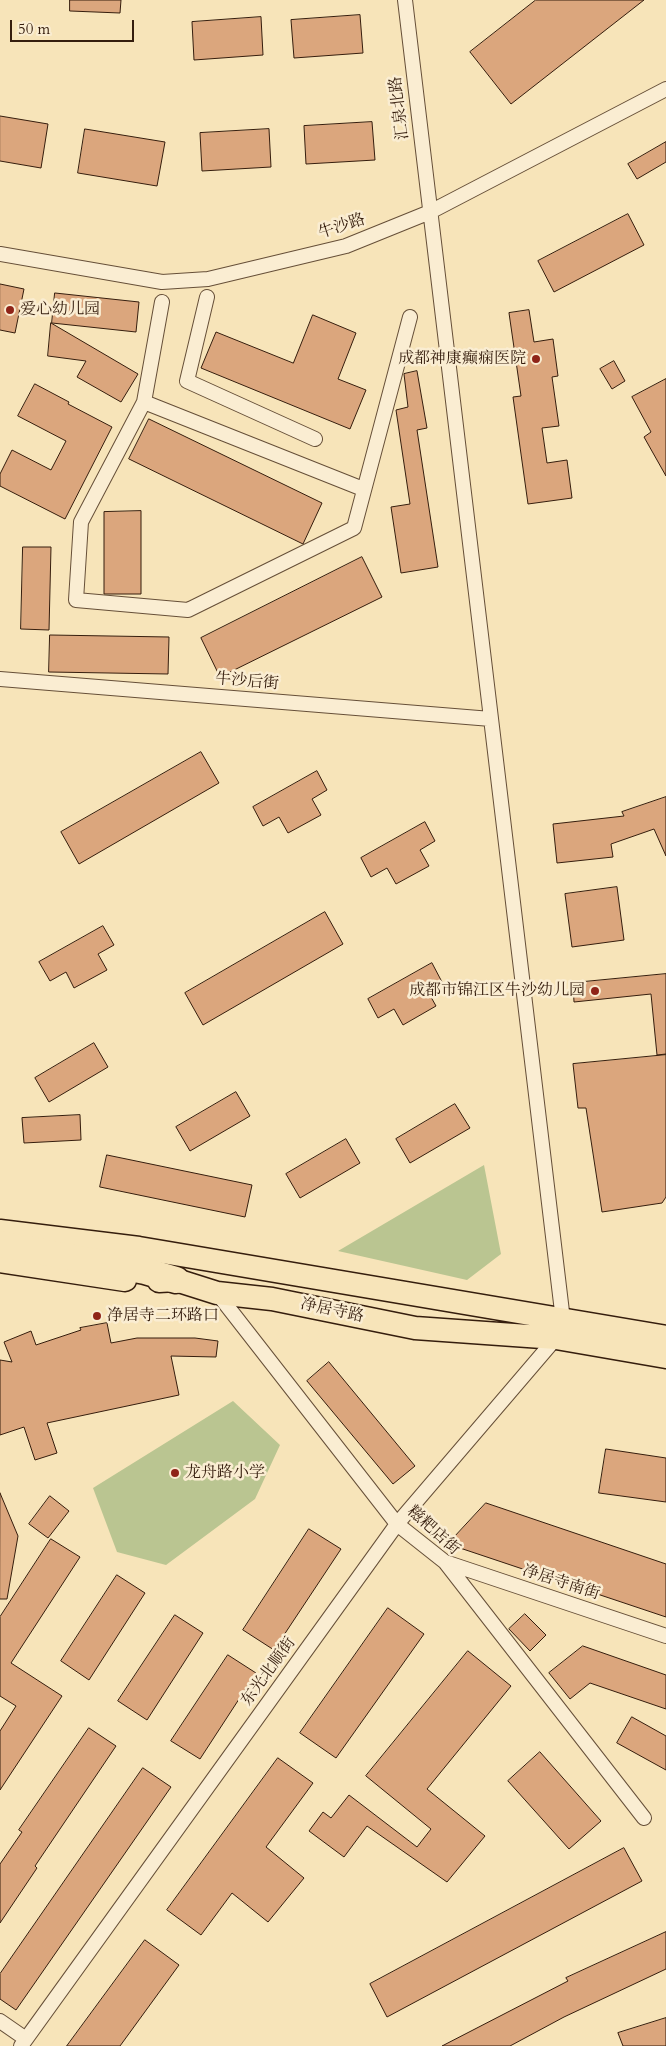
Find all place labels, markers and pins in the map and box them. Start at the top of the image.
place label: 爱心幼儿园 [20,300,100,320]
marker: 爱心幼儿园 [4,304,16,316]
place label: 成都神康癫痫医院 [398,349,526,369]
marker: 成都神康癫痫医院 [530,353,542,365]
place label: 成都市锦江区牛沙幼儿园 [409,981,585,1001]
marker: 成都市锦江区牛沙幼儿园 [589,985,601,997]
place label: 净居寺二环路口 [107,1306,219,1326]
marker: 净居寺二环路口 [91,1310,103,1322]
place label: 龙舟路小学 [185,1463,265,1483]
marker: 龙舟路小学 [169,1467,181,1479]

